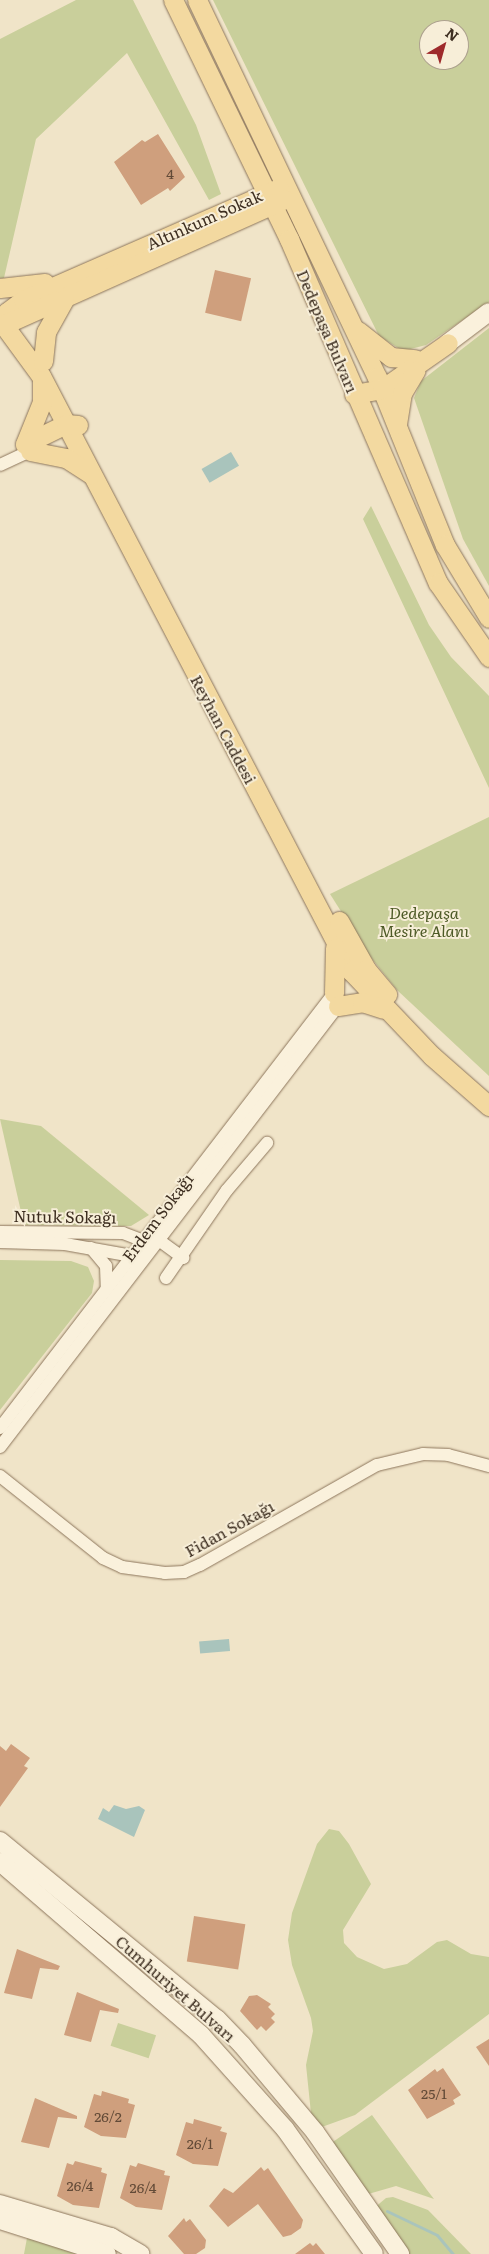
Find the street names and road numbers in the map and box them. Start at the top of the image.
street label: Altınkum Sokak [143,185,265,253]
street label: Dedepaşa Bulvarı [293,267,363,395]
street label: Reyhan Caddesi [187,671,261,787]
street label: Erdem Sokağı [118,1169,196,1265]
street label: Nutuk Sokağı [13,1206,117,1226]
street label: Fidan Sokağı [181,1496,277,1560]
street label: Cumhuriyet Bulvarı [112,1931,240,2045]

